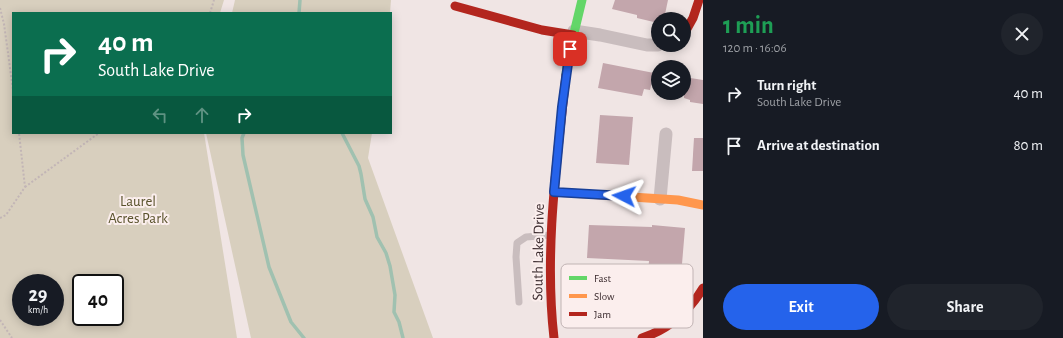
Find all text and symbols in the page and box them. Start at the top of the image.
map controls [651,12,691,100]
button: search [651,12,691,52]
button: close [1001,13,1043,55]
text: 1 min [723,14,774,38]
icon: right [32,28,84,80]
text: 40 m [98,29,154,57]
pin [553,32,587,66]
icon: arrive [559,38,581,60]
text: 120 m · 16:06 [723,42,787,55]
button: layers [651,60,691,100]
text: South Lake Drive [98,62,215,80]
text: Turn right [757,78,816,93]
icon: right [723,83,745,105]
text: 40 m [1013,86,1043,101]
text: South Lake Drive [757,96,841,109]
icon: left [149,104,171,126]
icon: ahead [191,104,213,126]
icon: right [233,104,255,126]
icon: arrive [723,135,745,157]
text: Arrive at destination [757,138,880,153]
text: 80 m [1013,138,1043,153]
position arrow [603,175,645,217]
park label: Laurel Acres Park [108,194,168,226]
street label: South Lake Drive [530,203,547,301]
legend [561,264,693,328]
text: Fast [594,273,612,284]
speed limit sign: 40 [72,274,124,326]
button: Exit [723,284,879,330]
button: Share [887,284,1043,330]
text: 29 [28,285,48,305]
text: Slow [594,291,615,302]
text: km/h [28,305,48,315]
text: Jam [594,309,611,320]

